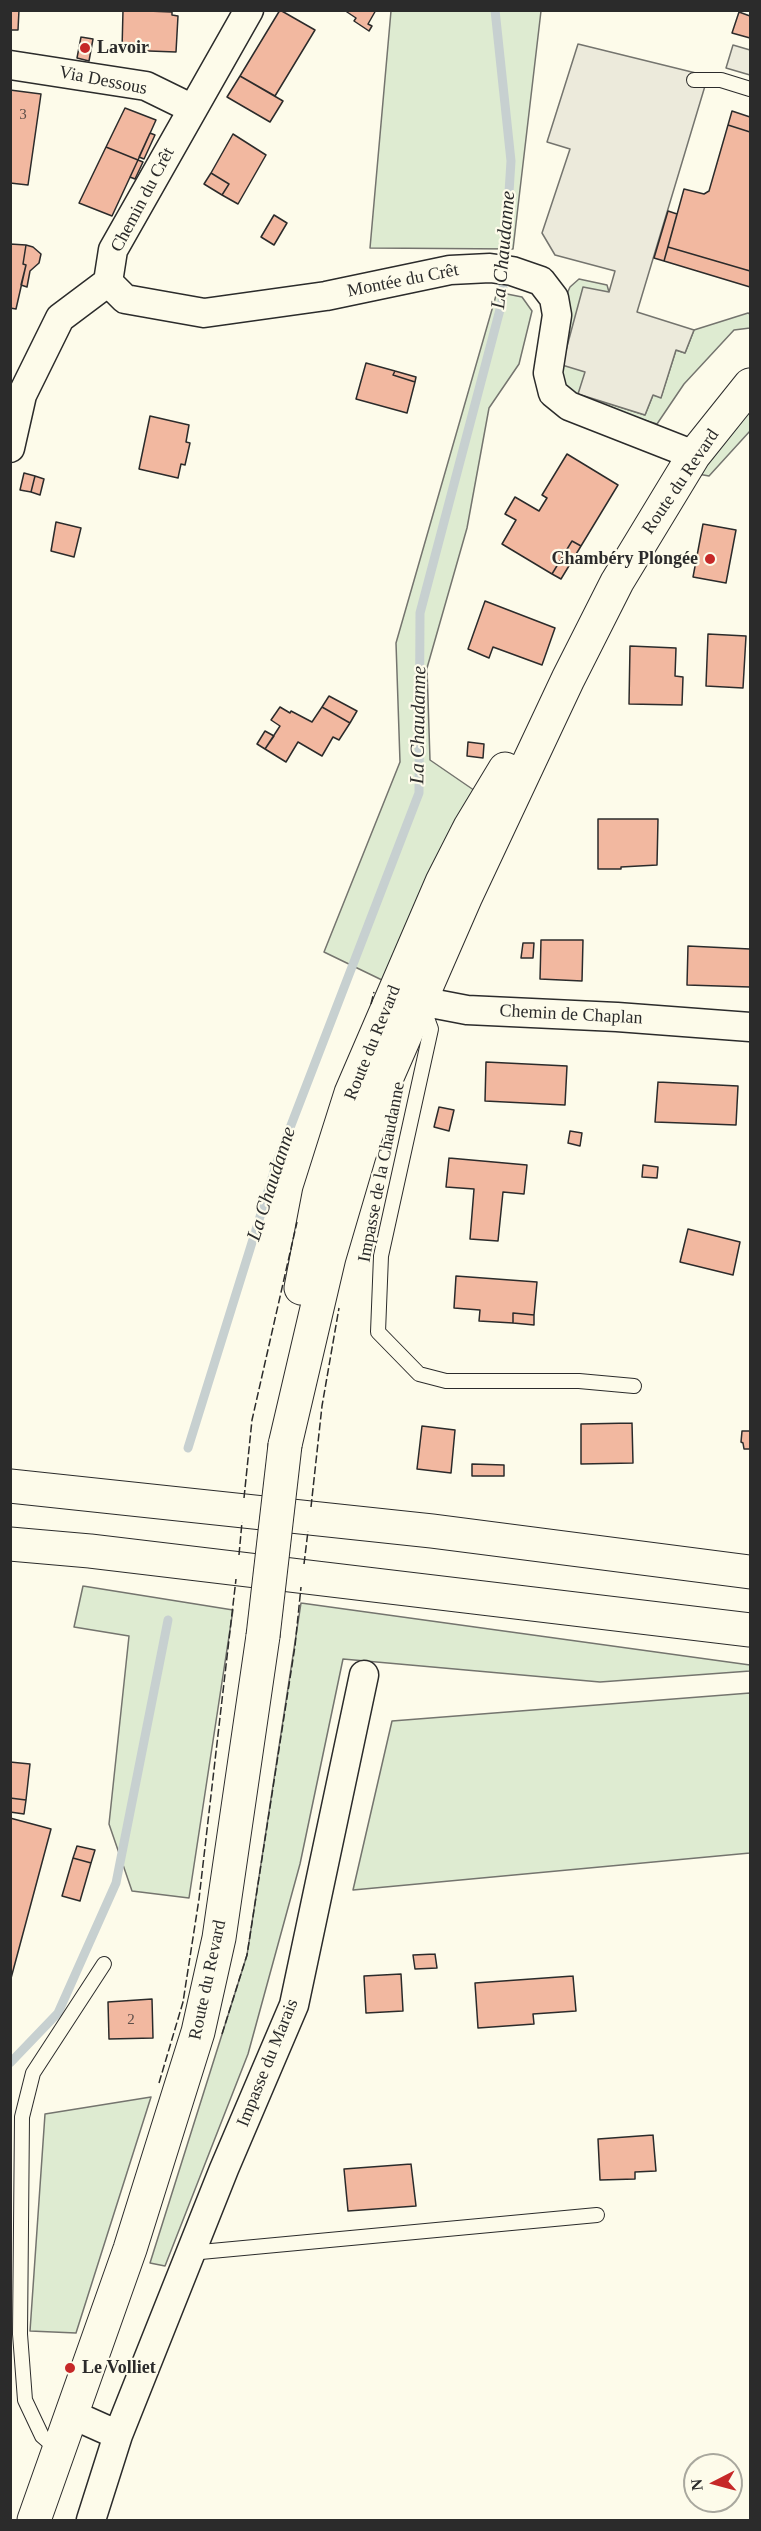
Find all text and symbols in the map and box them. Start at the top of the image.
place label: Lavoir [97,37,149,59]
marker: Lavoir [78,41,92,55]
street label: Via Dessous [57,62,149,100]
house number: 3 [19,106,27,124]
street label: Chemin du Crêt [106,144,180,256]
water label: La Chaudanne [487,190,521,310]
street label: Montée du Crêt [345,260,461,302]
street label: Route du Revard [638,425,724,539]
place label: Chambéry Plongée [552,548,698,570]
marker: Chambéry Plongée [703,552,717,566]
water label: La Chaudanne [406,666,432,784]
street label: Route du Revard [340,982,406,1104]
street label: Chemin de Chaplan [499,1000,643,1030]
street label: Impasse de la Chaudanne [354,1080,410,1264]
water label: La Chaudanne [242,1124,302,1244]
street label: Route du Revard [185,1918,231,2042]
street label: Impasse du Marais [233,1996,303,2130]
house number: 2 [127,2011,135,2029]
place label: Le Volliet [82,2357,156,2379]
marker: Le Volliet [63,2361,77,2375]
north arrow [683,2453,743,2513]
text: N [688,2478,706,2491]

